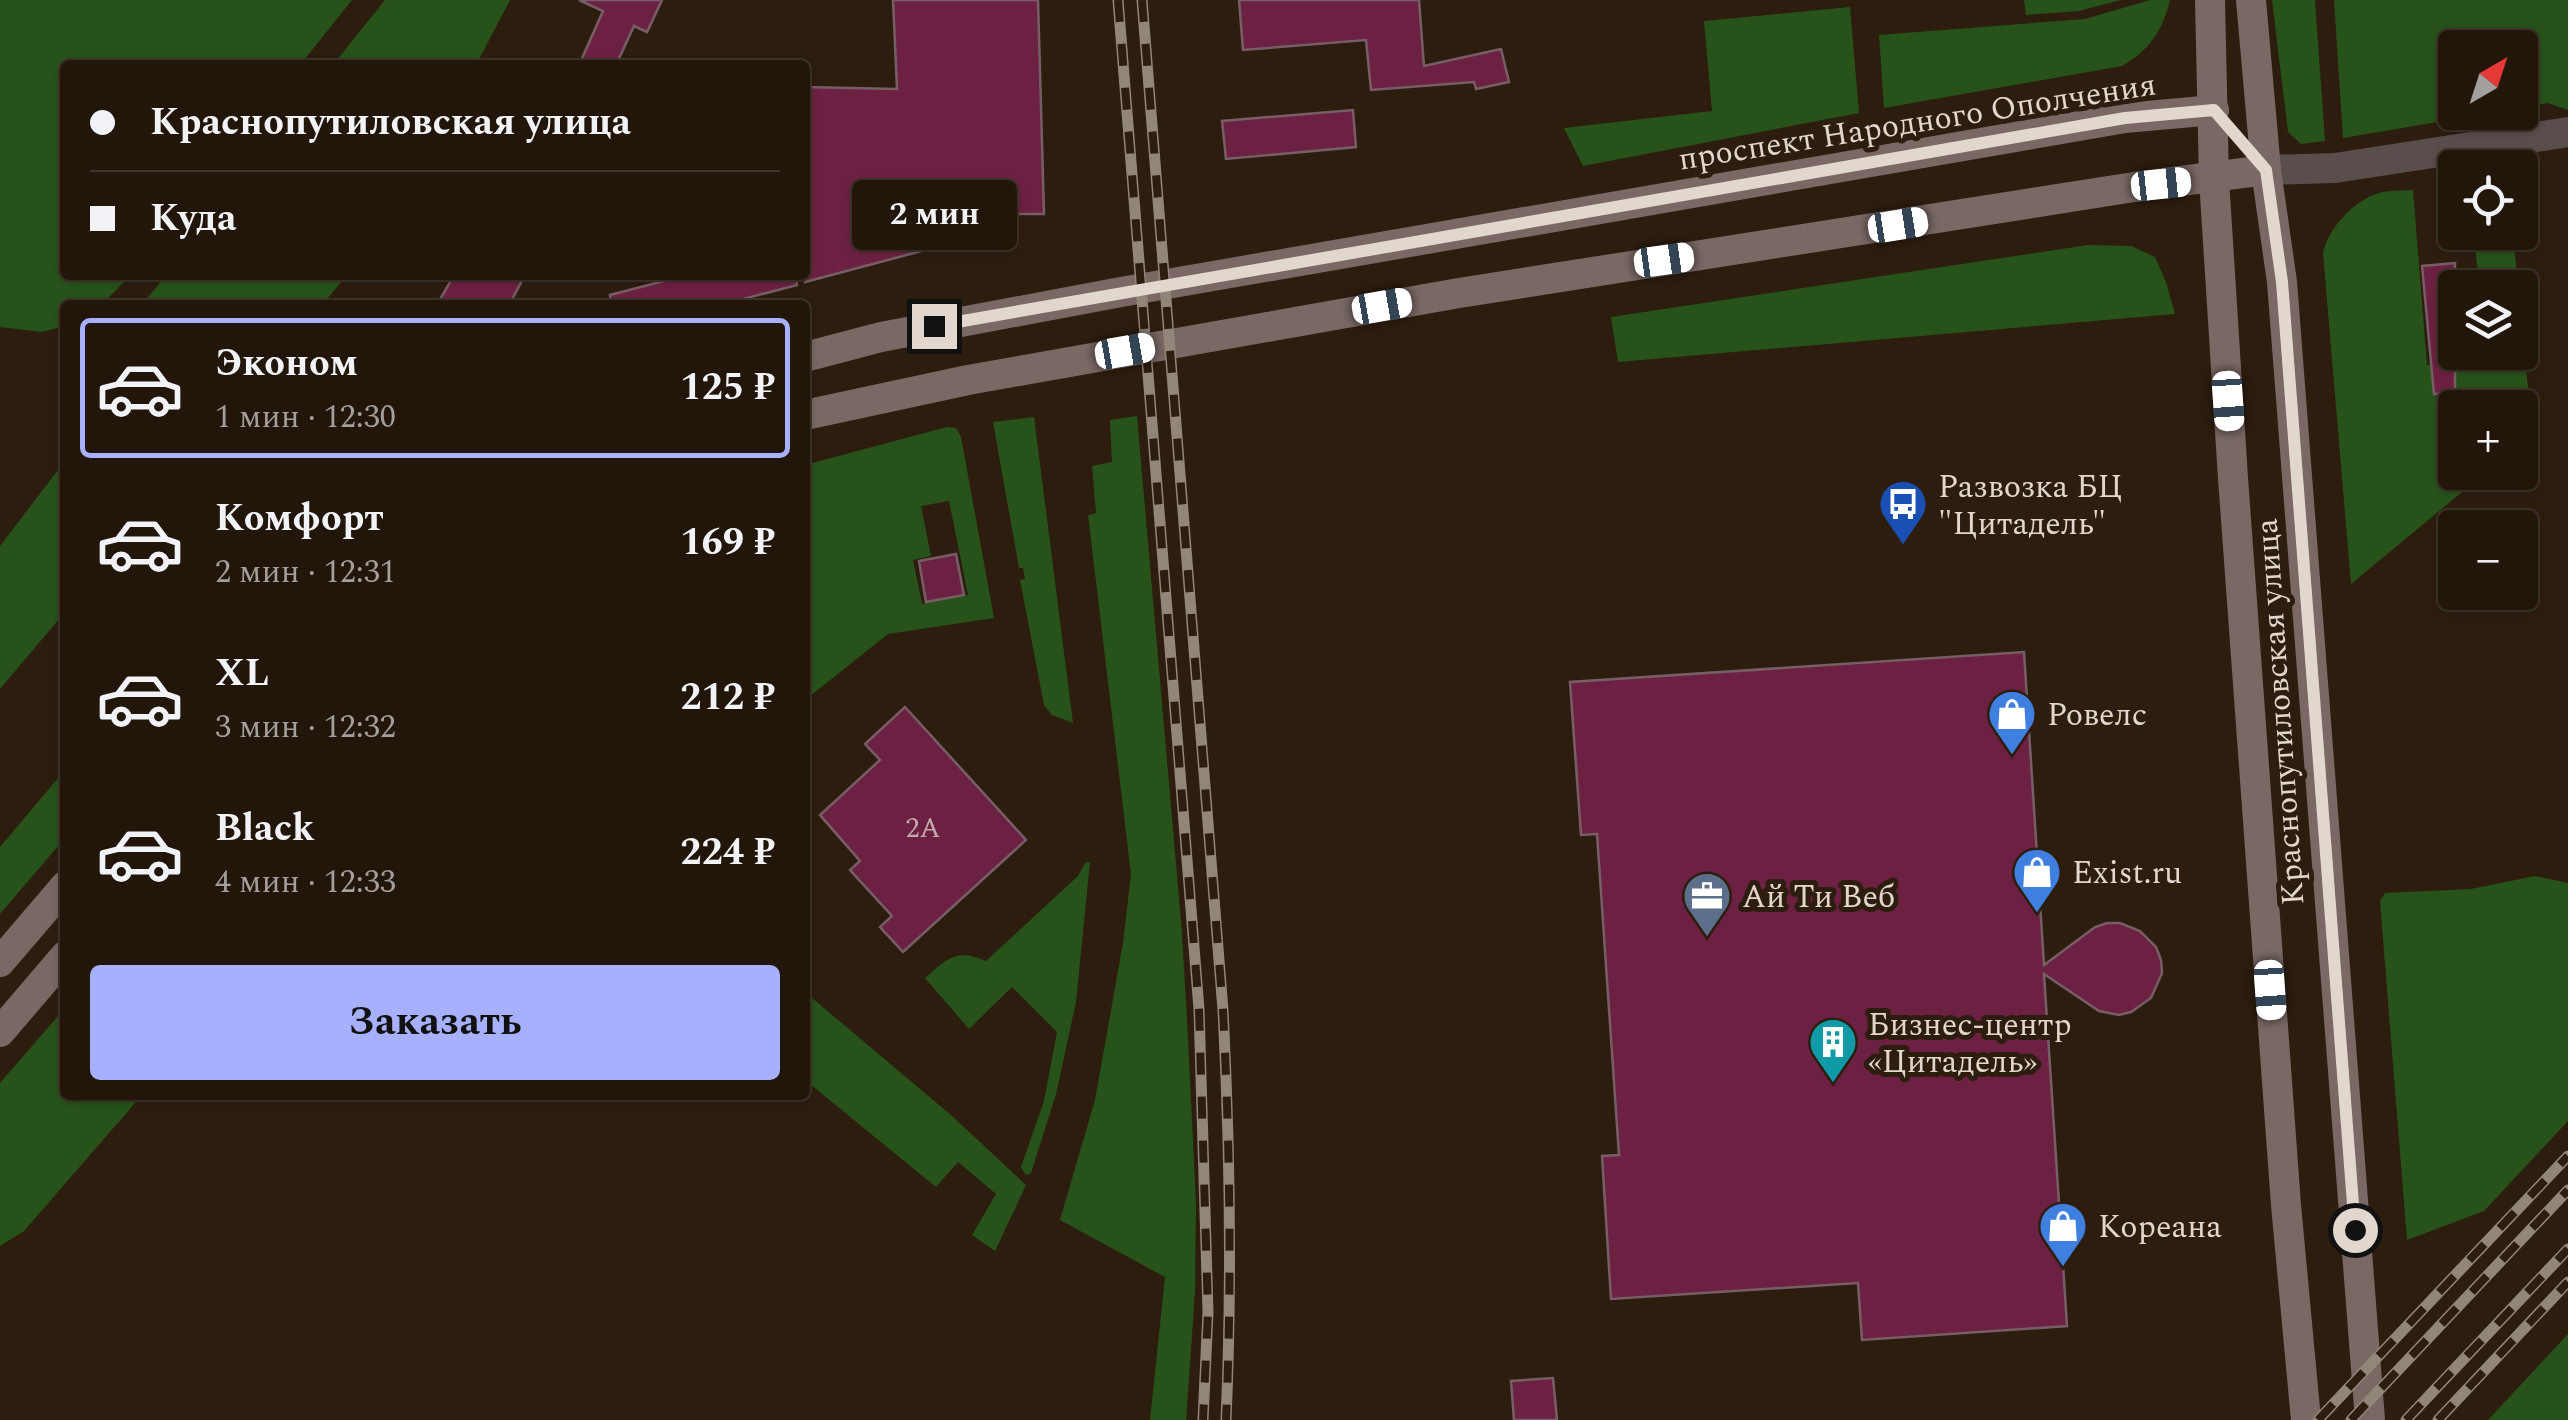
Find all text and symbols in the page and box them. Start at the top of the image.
north arrow [2438,30,2538,130]
map controls [2438,30,2538,610]
street label: проспект Народного Ополчения [1675,61,2160,184]
text: Краснопутиловская улица [150,94,631,152]
button: locate [2438,150,2538,250]
car [2130,166,2192,202]
callout: 2 мин [852,181,1016,251]
text: Куда [150,190,237,248]
text: 2 мин [889,190,980,239]
car [1866,205,1930,245]
car [1632,241,1696,279]
button: layers [2438,270,2538,370]
car [1350,286,1414,326]
route end [912,304,957,349]
car [1093,331,1157,371]
text: Эконом [215,335,358,393]
icon: car [95,343,185,433]
text: 125 ₽ [680,359,775,417]
car [2211,370,2245,432]
button: + [2438,390,2538,490]
text: 1 мин · 12:30 [215,393,396,442]
place label: Развозка БЦ "Цитадель" [1938,463,2123,549]
bus stop icon: Развозка БЦ "Цитадель" [1877,478,1929,546]
text: Комфорт [215,490,384,548]
icon: car [95,498,185,588]
button: − [2438,510,2538,610]
text: 169 ₽ [680,514,775,572]
street label: Краснопутиловская улица [2243,517,2318,907]
text: 2 мин · 12:31 [215,548,396,597]
text: XL [215,645,269,703]
icon: car [95,653,185,743]
text: 212 ₽ [680,669,775,727]
shop icon: Ровелс [1986,688,2038,756]
place label: Ровелс [2047,691,2147,740]
text: 3 мин · 12:32 [215,703,396,752]
text: Black [215,800,315,858]
house number: 2А [905,807,941,850]
icon: car [95,808,185,898]
text: 224 ₽ [680,824,775,882]
shop icon: Exist.ru [2011,846,2063,914]
place label: Exist.ru [2072,849,2182,898]
text: 4 мин · 12:33 [215,858,396,907]
office icon: Ай Ти Веб [1681,870,1733,938]
place label: Ай Ти Веб [1742,873,1895,922]
car [2253,959,2287,1021]
button: Заказать [90,965,780,1080]
place label: Бизнес-центр «Цитадель» [1868,1001,2072,1087]
building icon: Бизнес-центр «Цитадель» [1807,1016,1859,1084]
shop icon: Кореана [2037,1200,2089,1268]
place label: Кореана [2098,1203,2222,1252]
route start [2333,1208,2378,1253]

